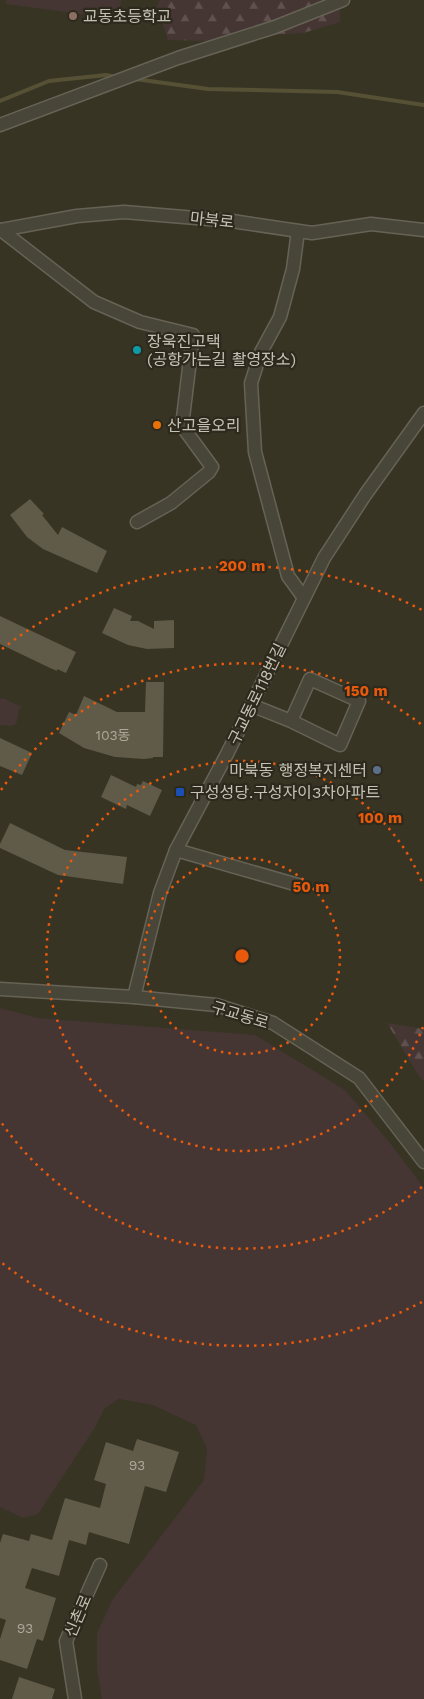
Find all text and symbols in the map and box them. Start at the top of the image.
place label: 교동초등학교 [83,7,171,26]
marker: 교동초등학교 [67,10,79,22]
street label: 마북로 [189,208,235,232]
place label: 장욱진고택 (공항가는길 촬영장소) [147,332,296,369]
marker: 장욱진고택 (공항가는길 촬영장소) [131,344,143,356]
place label: 산고을오리 [167,416,241,435]
marker: 산고을오리 [151,419,163,431]
text: 200 m [219,557,265,575]
street label: 구교동로118번길 [224,640,290,748]
text: 150 m [344,682,388,700]
house number: 103동 [96,727,131,743]
place label: 마북동 행정복지센터 [229,761,367,780]
marker: 마북동 행정복지센터 [371,764,383,776]
place label: 구성성당.구성자이3차아파트 [190,783,380,802]
marker: 구성성당.구성자이3차아파트 [174,786,186,798]
text: 100 m [358,809,402,827]
text: 50 m [293,878,329,896]
centre of rings [233,947,251,965]
street label: 구교동로 [209,997,271,1033]
house number: 93 [129,1457,145,1473]
street label: 신촌로 [61,1592,95,1640]
house number: 93 [17,1620,33,1636]

